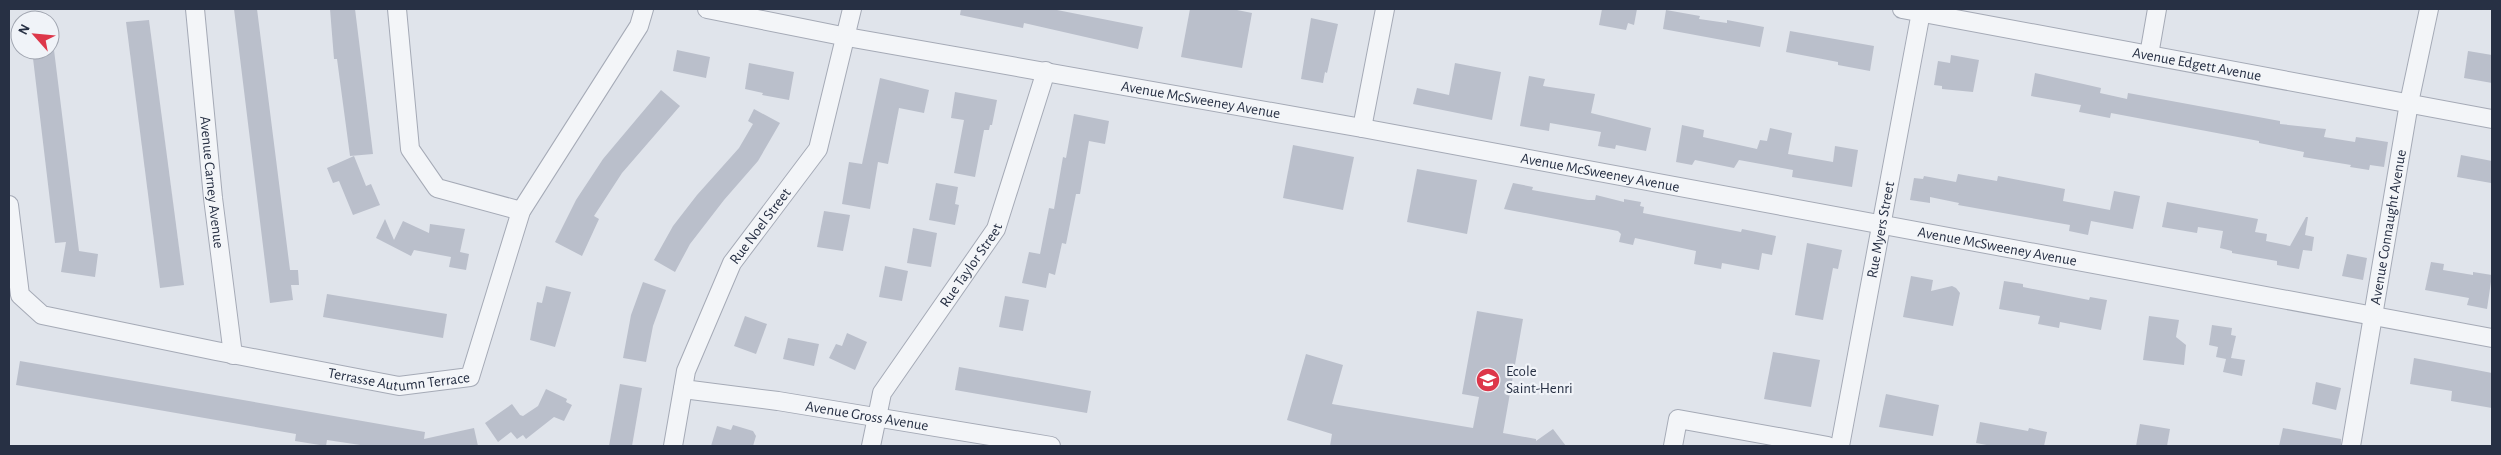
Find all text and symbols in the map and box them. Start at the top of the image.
north arrow [10,10,60,60]
text: N [16,22,33,37]
street label: Avenue Edgett Avenue [2131,45,2263,84]
street label: Avenue McSweeney Avenue [1120,79,1282,121]
street label: Avenue Carney Avenue [197,115,226,249]
street label: Avenue Connaught Avenue [2368,148,2409,306]
street label: Avenue McSweeney Avenue [1519,151,1681,195]
street label: Rue Myers Street [1864,180,1897,279]
street label: Rue Noel Street [727,185,794,267]
street label: Rue Taylor Street [937,222,1005,310]
street label: Avenue McSweeney Avenue [1917,224,2078,269]
place label: Ecole Saint-Henri [1506,364,1573,396]
street label: Terrasse Autumn Terrace [327,366,471,394]
school or university icon: Ecole Saint-Henri [1475,367,1501,393]
street label: Avenue Gross Avenue [804,399,930,434]

